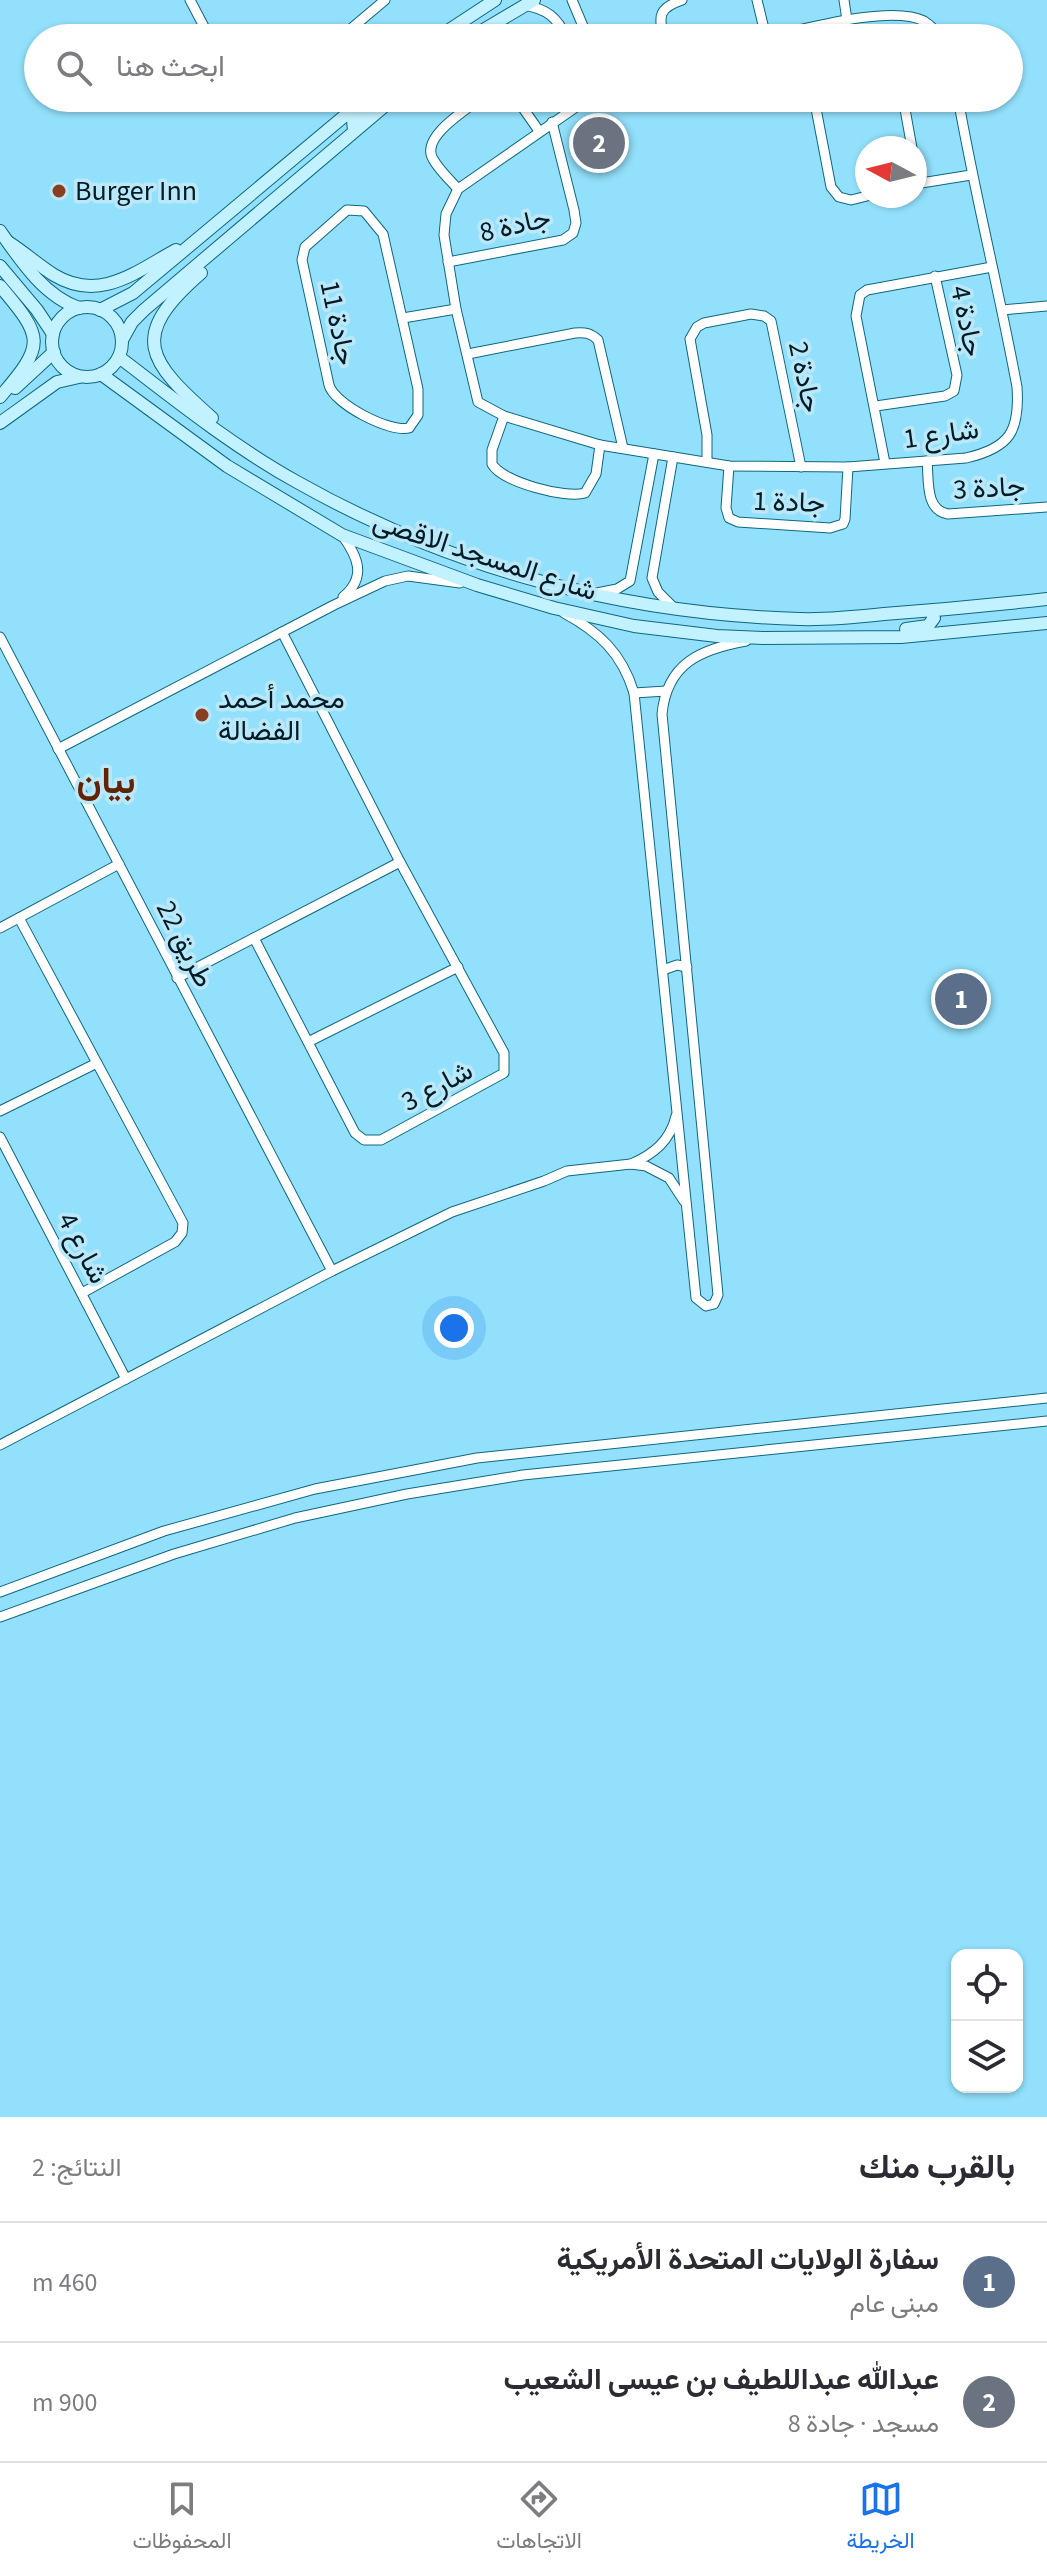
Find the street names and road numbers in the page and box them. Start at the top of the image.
street label: جادة 8 [475,197,555,253]
street label: جادة 11 [309,277,367,369]
street label: جادة 4 [940,282,994,360]
street label: جادة 2 [778,338,832,416]
street label: شارع 1 [901,409,981,459]
street label: جادة 3 [952,466,1026,510]
street label: جادة 1 [752,481,826,523]
street label: شارع المسجد الاقصى [368,501,602,611]
street label: طريق 22 [146,894,224,994]
street label: شارع 3 [394,1051,480,1121]
street label: شارع 4 [48,1205,118,1291]

